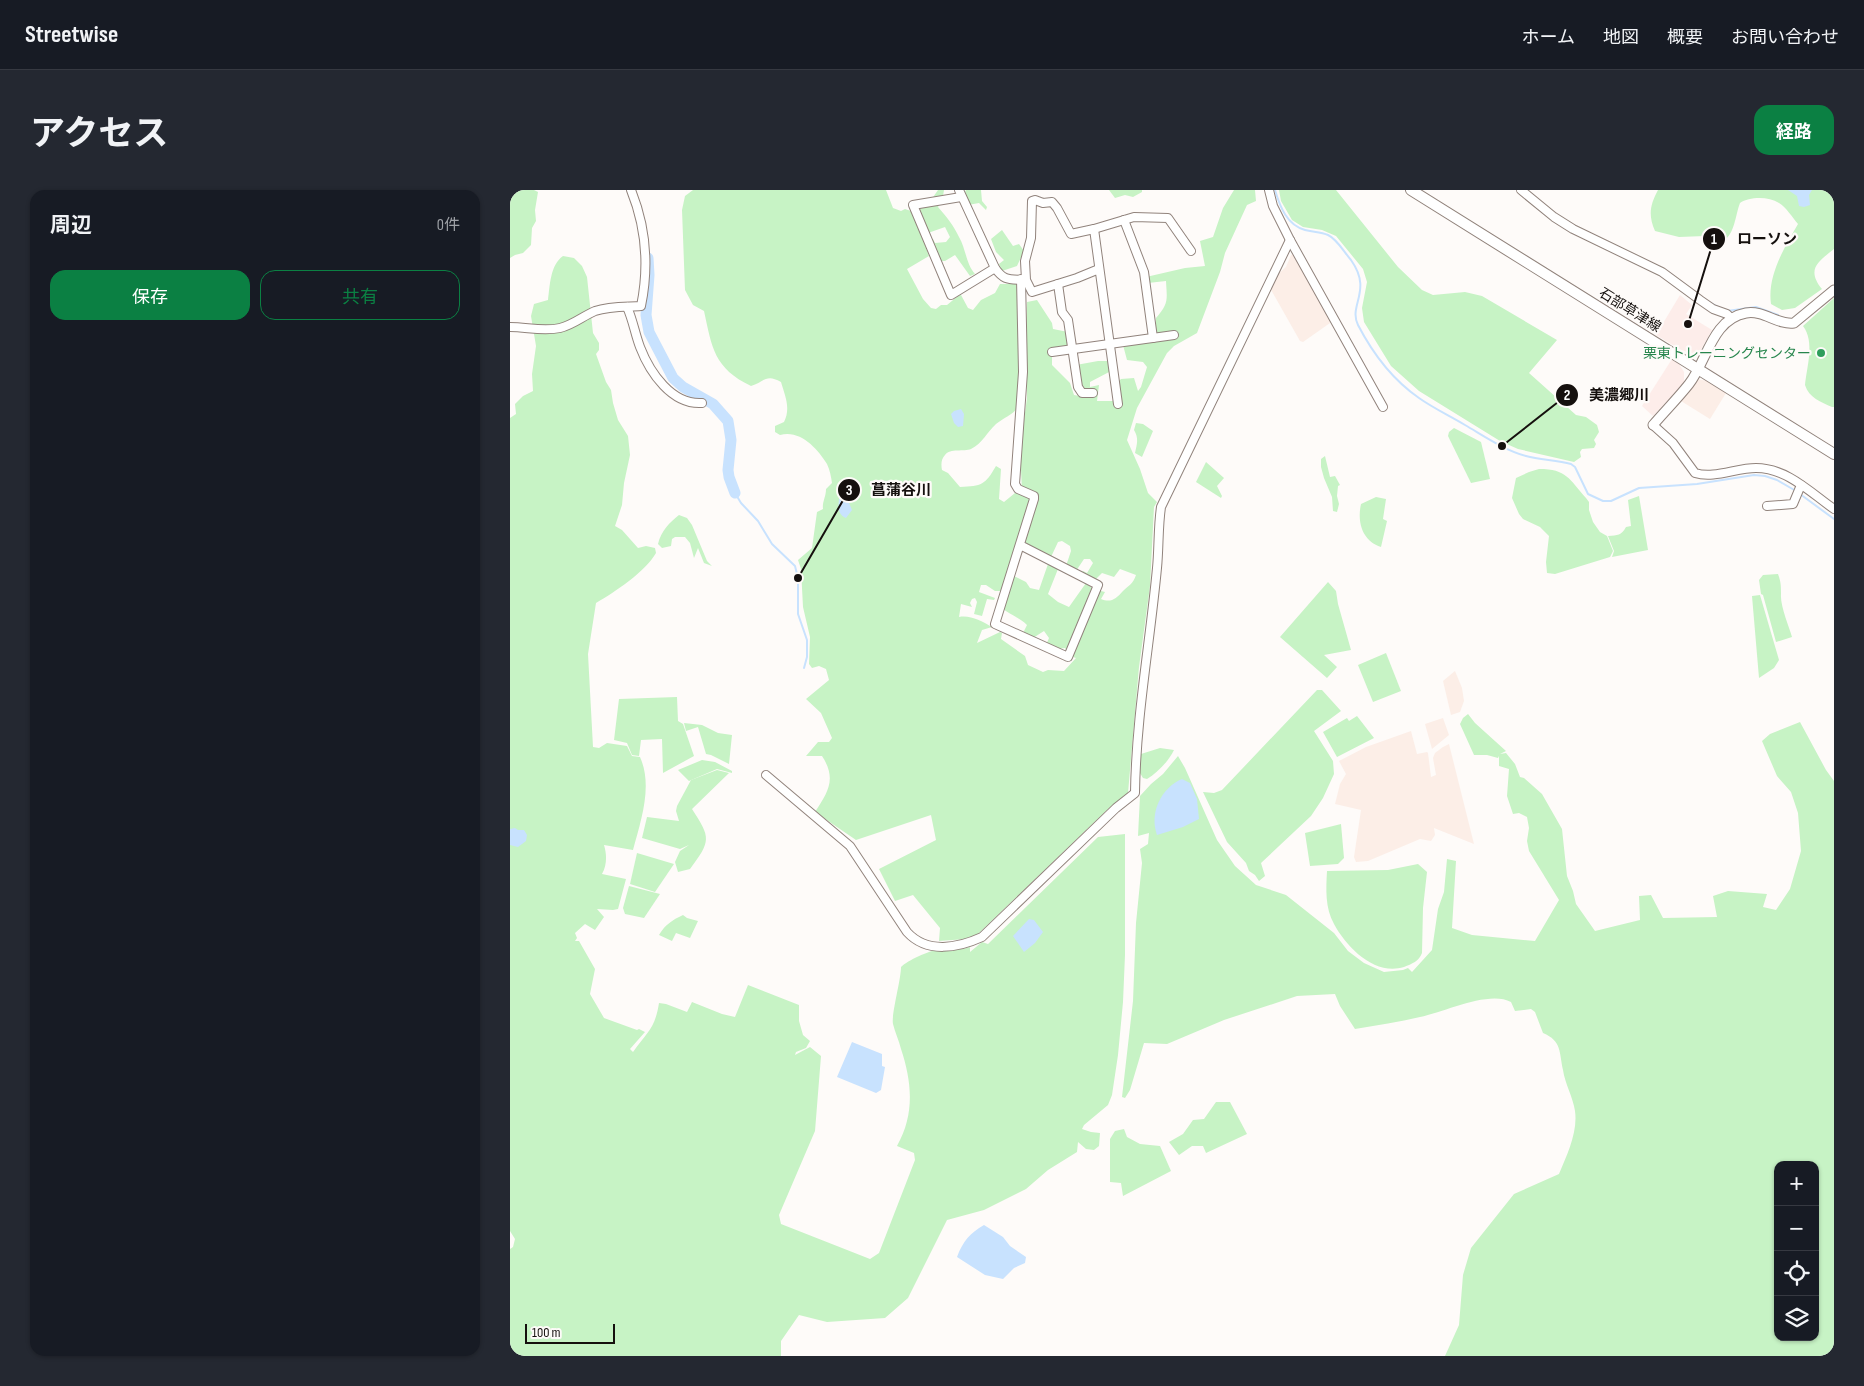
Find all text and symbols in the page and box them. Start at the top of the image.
text: Streetwise [25,20,118,49]
text: ホーム [1522,27,1575,48]
text: 地図 [1603,27,1639,48]
text: 概要 [1667,27,1703,48]
text: お問い合わせ [1731,27,1839,48]
button: 経路 [1754,105,1834,155]
text: アクセス [30,113,168,156]
text: 周辺 [50,213,92,238]
text: 0件 [437,216,460,235]
callout: ローソン [1702,224,1807,254]
text: 1 [1711,230,1717,249]
text: ローソン [1737,230,1797,249]
button: 保存 [50,270,250,320]
button: 共有 [260,270,460,320]
street label: 石部草津線 [1596,284,1664,336]
place label: 栗東トレーニングセンター [1643,345,1811,362]
marker: 栗東トレーニングセンター [1815,347,1827,359]
callout: 美濃郷川 [1554,380,1659,410]
text: 2 [1564,386,1570,405]
text: 美濃郷川 [1589,386,1649,405]
callout: 菖蒲谷川 [836,475,941,505]
text: 3 [846,481,853,500]
text: 菖蒲谷川 [871,481,931,500]
map controls [1774,1161,1819,1341]
button: + [1774,1161,1819,1206]
button: − [1774,1206,1819,1251]
button: locate [1774,1251,1819,1296]
button: layers [1774,1296,1819,1341]
scale bar [525,1321,615,1344]
text: 100 m [532,1324,561,1341]

